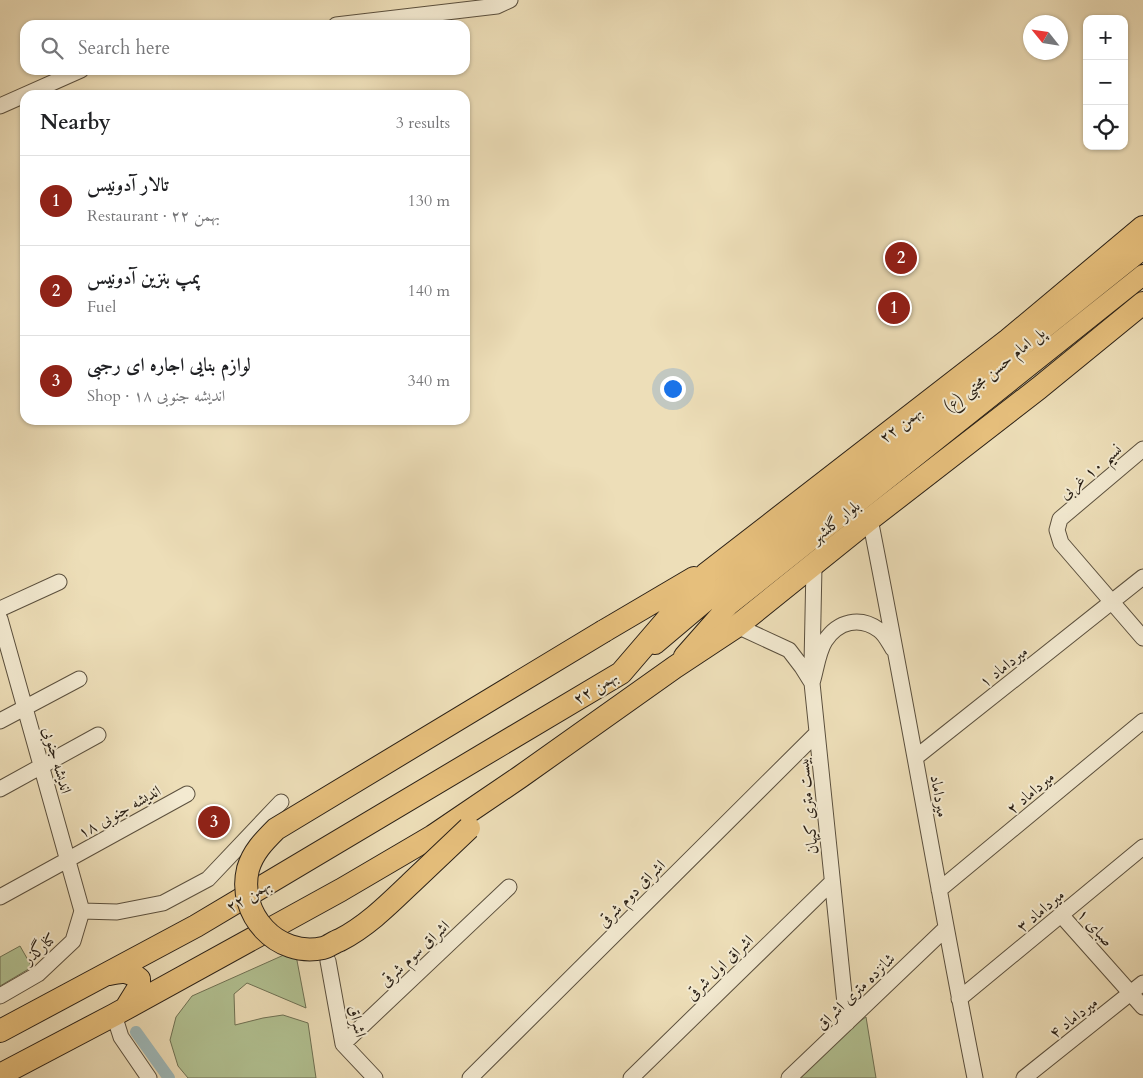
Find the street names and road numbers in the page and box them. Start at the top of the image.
street label: پل امام حسن مجتبی (ع) [939,321,1053,420]
street label: ۲۲ بهمن [875,401,927,448]
street label: نسیم ۱۰ غربی [1054,439,1130,508]
street label: بلوار گلشهر [805,495,865,550]
street label: میرداماد ۱ [975,641,1033,693]
street label: ۲۲ بهمن [569,666,622,710]
street label: اندیشه جنوبی [37,724,77,796]
street label: بیست متری کیهان [792,756,824,855]
street label: میرداماد ۲ [1002,766,1059,819]
street label: میرداماد [924,773,954,819]
street label: اندیشه جنوبی ۱۸ [74,780,165,844]
street label: اشراق دوم شرقی [593,855,673,935]
street label: ۲۲ بهمن [222,874,275,918]
street label: میرداماد ۳ [1012,884,1069,937]
street label: صبای ۱ [1072,904,1118,952]
street label: اشراق سوم شرقی [375,916,457,994]
street label: کنارگذر [16,927,61,971]
street label: اشراق اول شرقی [681,930,758,1006]
street label: شانزده متری اشراق [811,948,900,1035]
street label: میرداماد ۴ [1045,992,1103,1044]
street label: اشراق [342,1003,372,1040]

